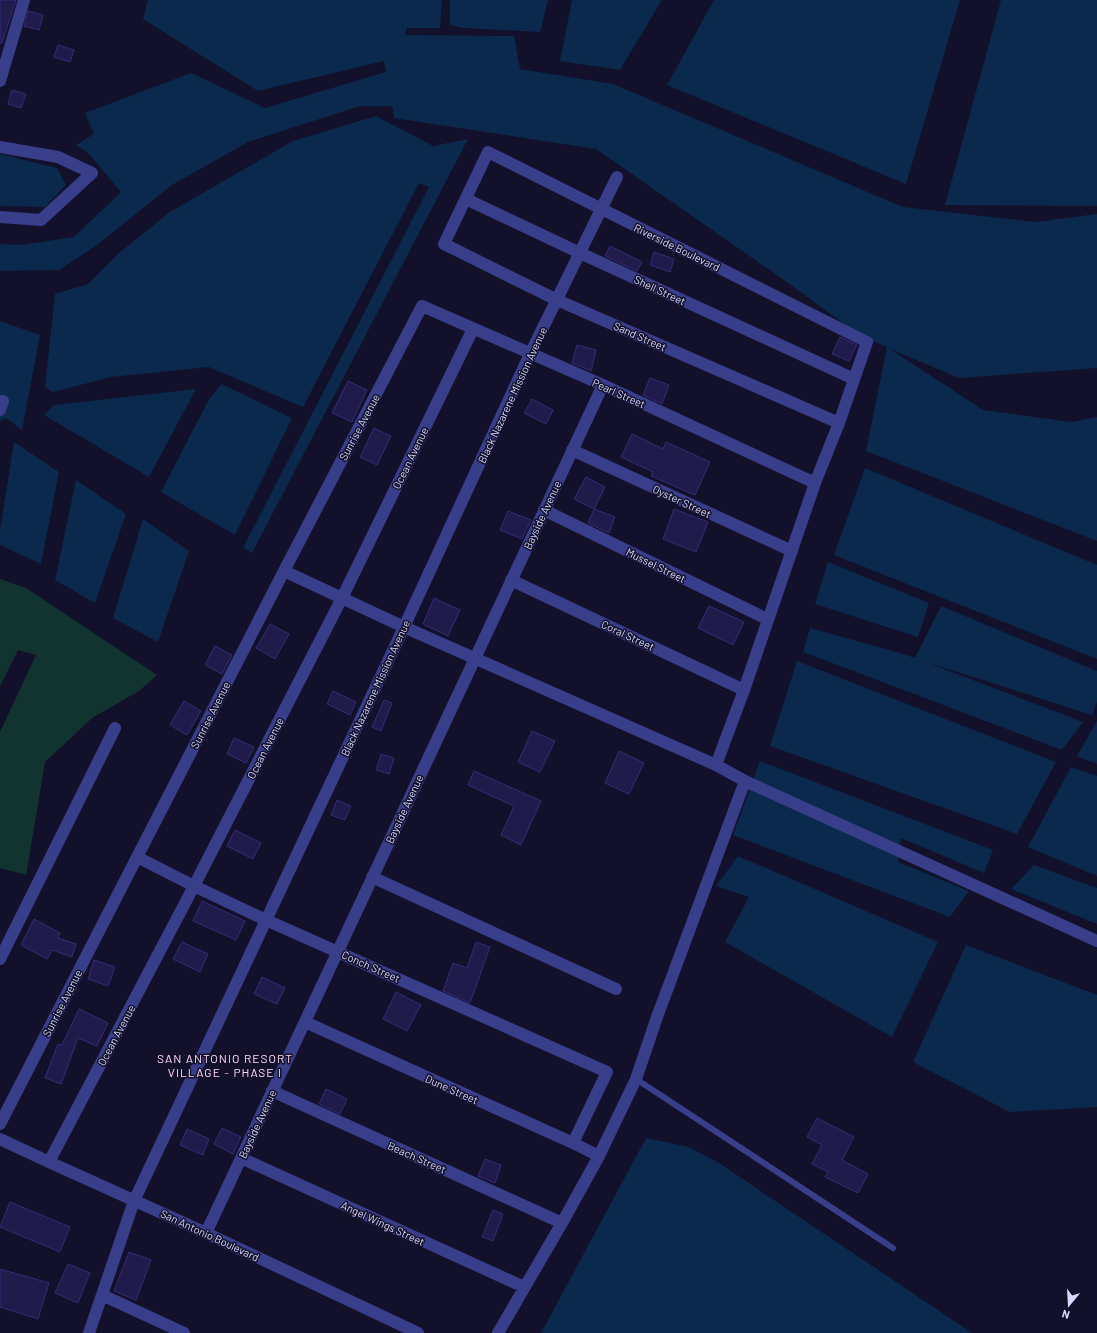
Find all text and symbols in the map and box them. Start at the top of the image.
street label: Riverside Boulevard [632,220,722,274]
street label: Shell Street [632,272,688,308]
street label: Sand Street [612,319,668,353]
street label: Black Nazarene Mission Avenue [475,325,549,465]
street label: Pearl Street [591,376,647,410]
street label: Sunrise Avenue [336,391,382,462]
street label: Ocean Avenue [389,425,431,491]
street label: Bayside Avenue [520,478,564,551]
street label: Oyster Street [651,482,713,520]
street label: Mussel Street [624,545,688,585]
street label: Coral Street [599,617,657,653]
street label: Black Nazarene Mission Avenue [338,618,412,758]
street label: Sunrise Avenue [188,679,233,751]
street label: Ocean Avenue [244,715,286,781]
street label: Bayside Avenue [382,772,426,845]
street label: Conch Street [340,947,402,985]
street label: Sunrise Avenue [40,967,85,1039]
street label: Ocean Avenue [95,1002,138,1068]
district label: SAN ANTONIO RESORT VILLAGE - PHASE I [157,1051,293,1079]
street label: Dune Street [424,1072,480,1106]
street label: Bayside Avenue [235,1087,279,1160]
street label: Beach Street [386,1138,448,1176]
street label: Angel Wings Street [339,1198,427,1248]
street label: San Antonio Boulevard [159,1206,261,1264]
north arrow [1049,1285,1089,1325]
text: N [1060,1308,1071,1322]

